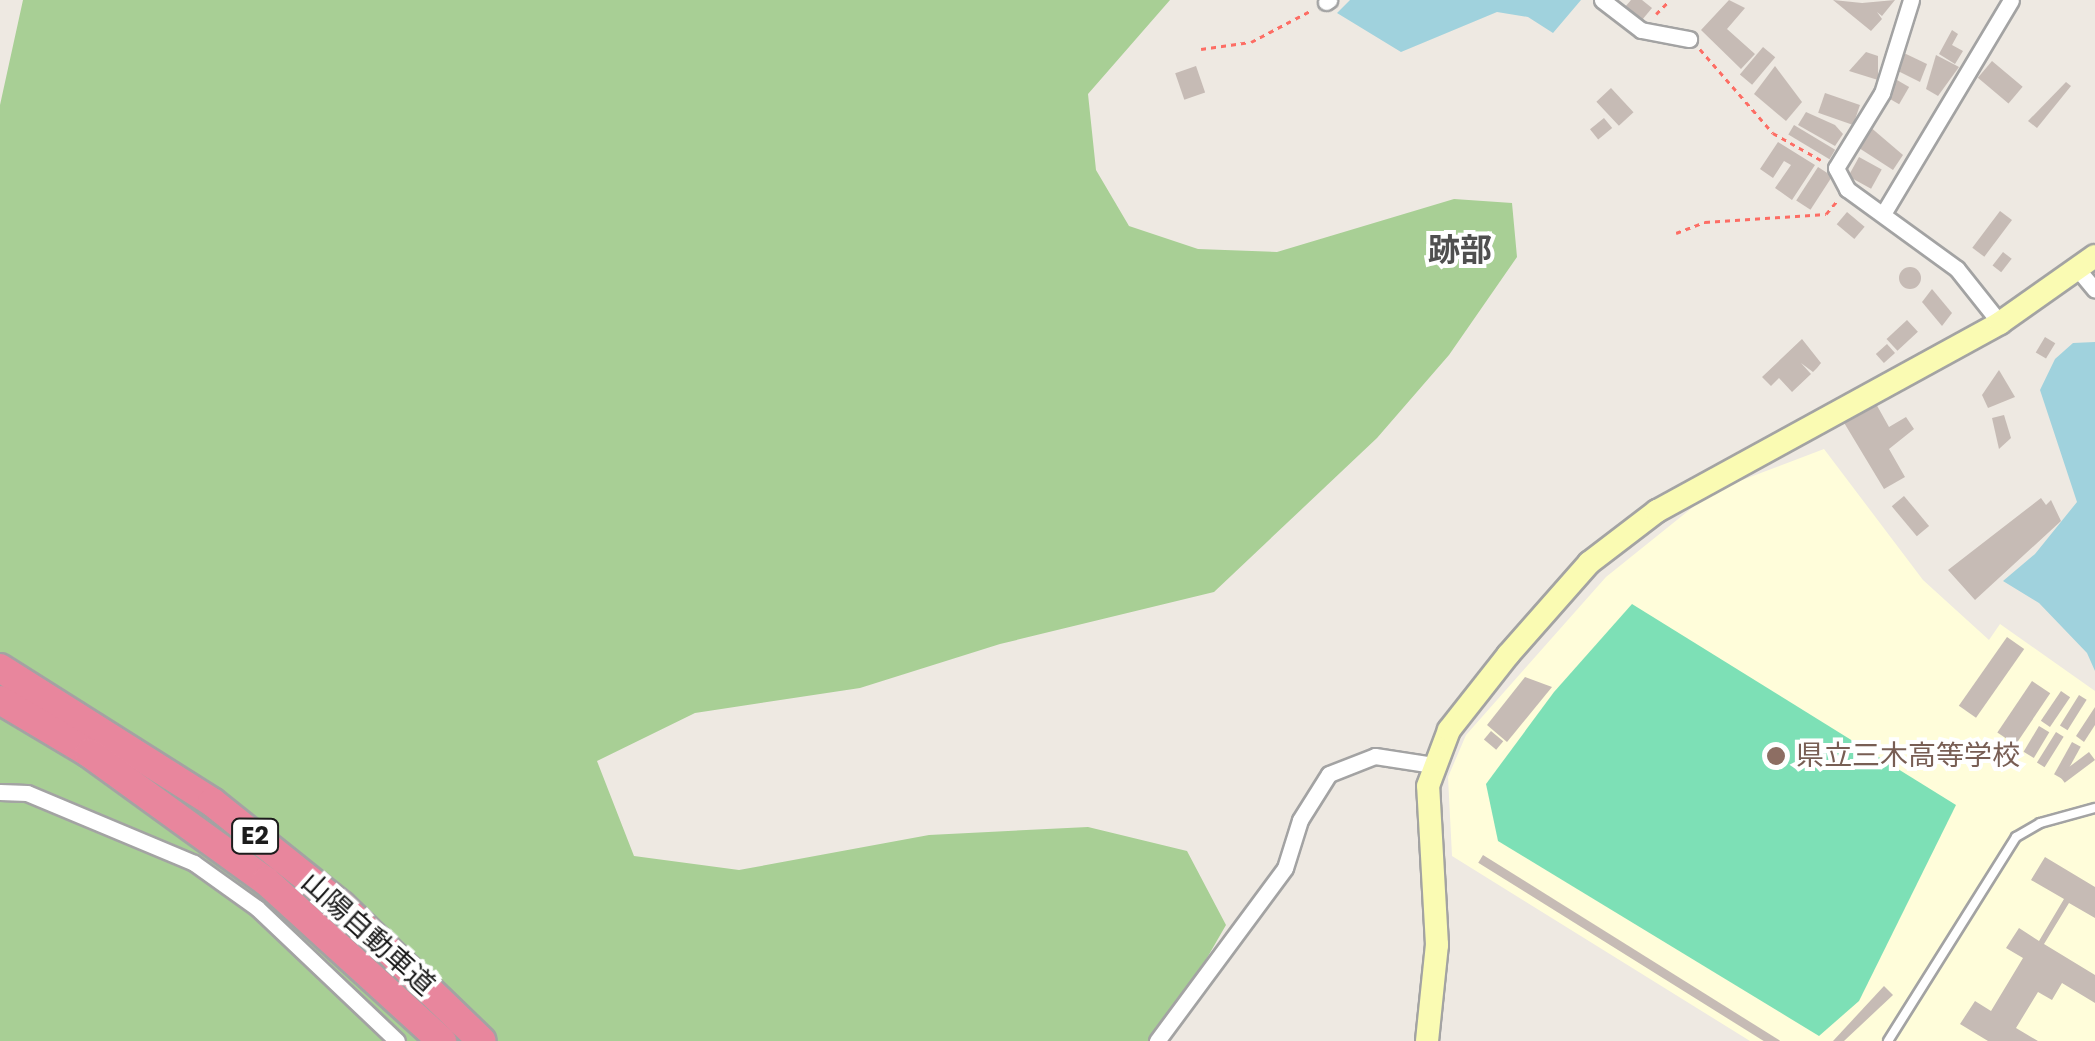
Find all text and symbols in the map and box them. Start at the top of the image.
district label: 跡部 [1428,231,1492,269]
place label: 県立三木高等学校 [1796,739,2020,773]
marker: 県立三木高等学校 [1765,745,1787,767]
road number: E2 [230,816,280,856]
street label: 山陽自動車道 [294,865,442,1003]

